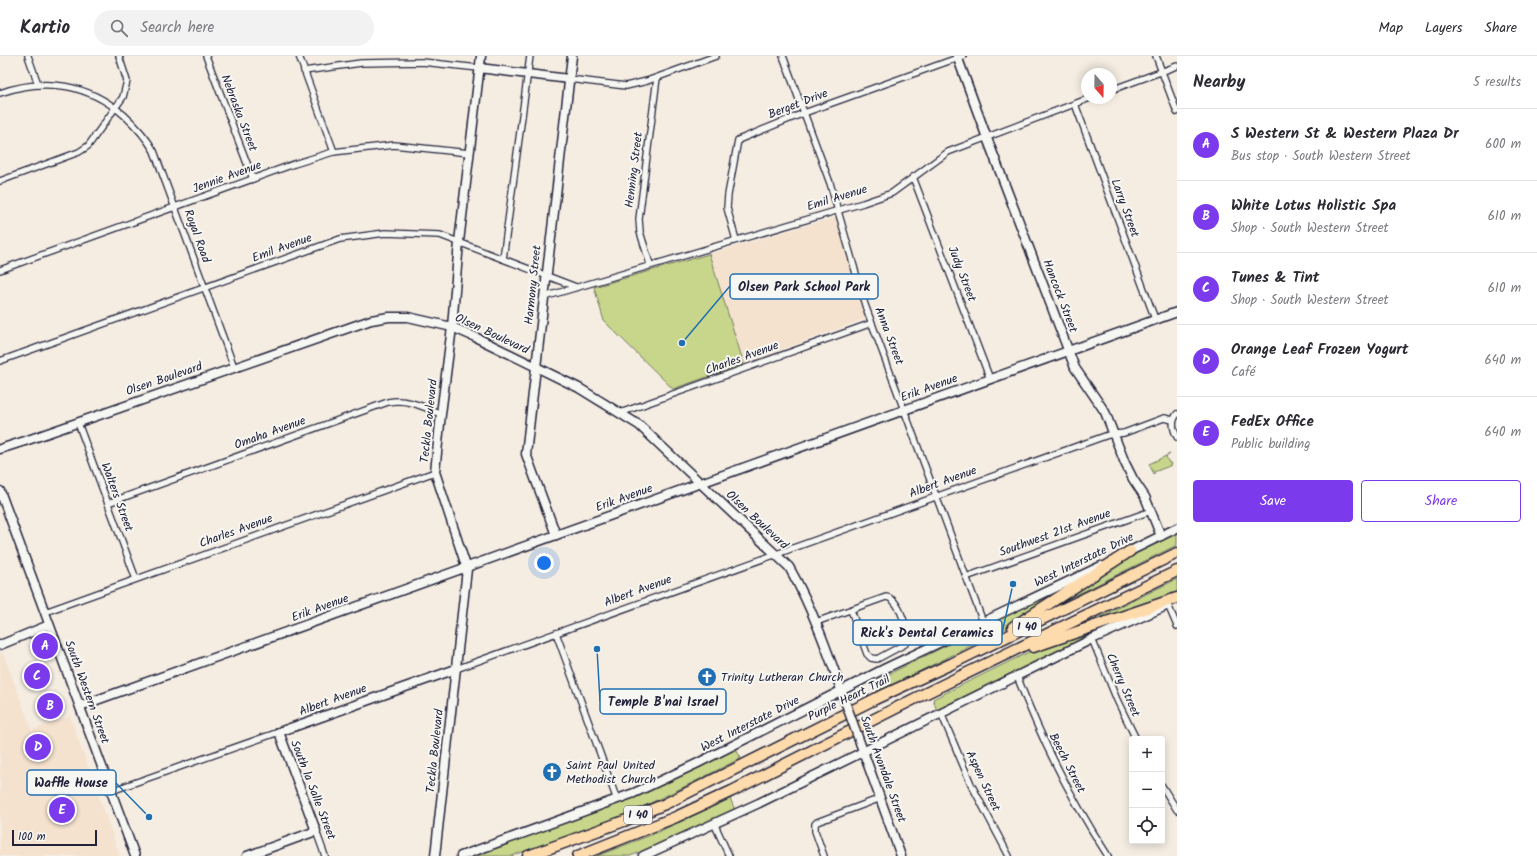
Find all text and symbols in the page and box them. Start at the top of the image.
search box [94,10,374,46]
text: Kartio [20,13,70,43]
text: Search here [140,16,214,40]
icon: search [108,17,130,39]
text: Map [1379,17,1403,39]
text: Layers [1425,17,1463,39]
text: Share [1485,17,1517,39]
north arrow [1081,68,1117,104]
text: Nearby [1193,69,1245,96]
street label: Nebraska Street [216,72,263,155]
text: 5 results [1473,72,1521,93]
street label: Berget Drive [765,84,831,124]
text: S Western St & Western Plaza Dr [1231,122,1459,146]
street label: Henning Street [620,131,648,209]
text: A [1202,134,1210,155]
text: 600 m [1485,134,1521,155]
text: Bus stop · South Western Street [1231,146,1411,167]
street label: Jennie Avenue [190,156,265,198]
street label: Larry Street [1106,176,1144,240]
street label: Emil Avenue [804,180,870,216]
text: White Lotus Holistic Spa [1231,194,1396,218]
text: B [1202,206,1210,227]
text: 610 m [1488,206,1521,227]
street label: Royal Road [179,207,216,266]
text: Shop · South Western Street [1231,218,1389,239]
street label: Emil Avenue [249,228,315,268]
street label: Judy Street [943,243,981,305]
street label: Harmony Street [519,244,547,326]
street label: Hancock Street [1037,257,1083,336]
text: Tunes & Tint [1231,266,1320,290]
callout: Olsen Park School Park [730,274,878,299]
text: Olsen Park School Park [738,277,871,298]
text: C [1202,278,1210,299]
text: 610 m [1488,278,1521,299]
text: Shop · South Western Street [1231,290,1389,311]
street label: Anna Street [869,304,909,368]
street label: Olsen Boulevard [452,309,533,360]
street label: Charles Avenue [703,336,782,380]
text: Orange Leaf Frozen Yogurt [1231,338,1408,362]
text: D [1202,350,1210,371]
text: 640 m [1485,350,1521,371]
street label: Olsen Boulevard [123,357,206,401]
text: Café [1231,362,1255,383]
street label: Erik Avenue [898,369,961,407]
street label: Teckla Boulevard [415,377,443,464]
text: FedEx Office [1231,410,1314,434]
street label: Omaha Avenue [232,411,309,455]
text: E [1202,422,1210,443]
text: 640 m [1485,422,1521,443]
text: Public building [1231,434,1310,455]
street label: Walters Street [96,460,138,535]
street label: Albert Avenue [907,461,980,503]
street label: Erik Avenue [593,479,656,517]
button: Save [1193,480,1353,522]
button: Share [1361,480,1521,522]
street label: Olsen Boulevard [721,486,793,555]
street label: Southwest 21st Avenue [997,504,1114,562]
street label: Charles Avenue [197,509,276,553]
street label: West Interstate Drive [1031,527,1138,592]
your location [534,553,554,573]
street label: Albert Avenue [602,570,675,612]
street label: Erik Avenue [289,589,352,627]
road number: I 40 [1013,618,1041,636]
callout: Rick's Dental Ceramics [853,620,1002,645]
text: Rick's Dental Ceramics [860,623,994,644]
pin: A [32,631,58,661]
street label: South Western Street [59,638,115,747]
street label: Cherry Street [1101,650,1145,720]
pin: C [24,661,50,691]
church icon: Trinity Lutheran Church [696,666,718,688]
place label: Trinity Lutheran Church [721,668,843,687]
street label: Purple Heart Trail [805,670,893,726]
street label: Albert Avenue [297,679,370,721]
callout: Temple B'nai Israel [600,689,726,714]
pin: B [37,691,63,721]
street label: West Interstate Drive [697,691,803,757]
text: Temple B'nai Israel [608,692,719,713]
street label: Teckla Boulevard [421,707,449,794]
street label: South Avondale Street [855,713,911,826]
street label: Beech Street [1044,730,1090,797]
pin: D [25,732,51,762]
map controls [1129,736,1165,844]
button: + [1129,736,1165,772]
street label: South la Salle Street [285,737,341,843]
street label: Aspen Street [961,747,1006,815]
place label: Saint Paul United Methodist Church [566,756,656,789]
church icon: Saint Paul United Methodist Church [541,761,563,783]
callout: Waffle House [27,770,116,795]
button: − [1129,772,1165,808]
text: Waffle House [34,773,108,794]
pin: E [49,795,75,825]
road number: I 40 [624,806,652,824]
button: locate [1129,808,1165,844]
scale bar [12,828,97,847]
text: 100 m [18,828,46,846]

